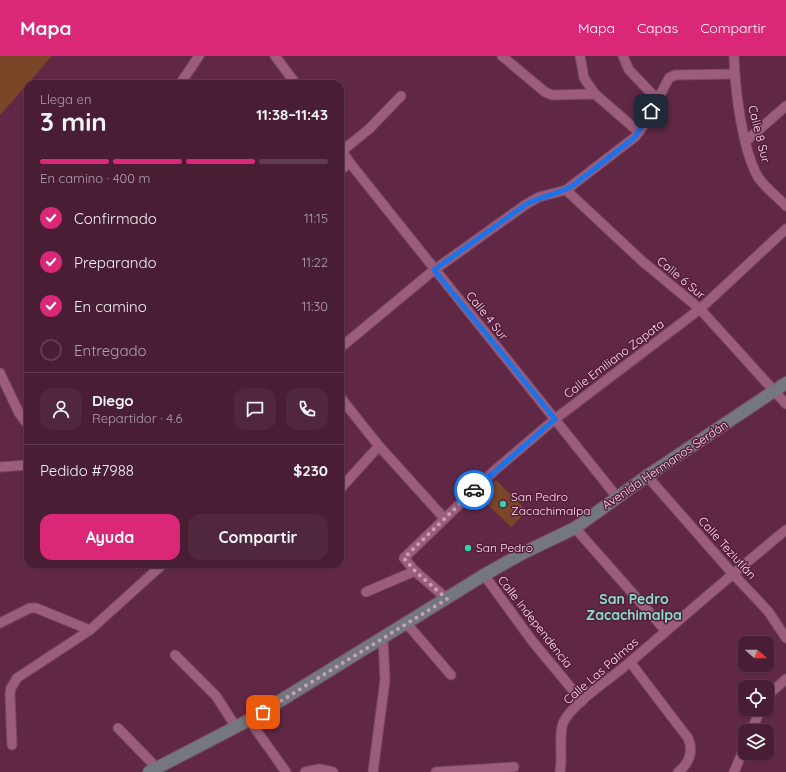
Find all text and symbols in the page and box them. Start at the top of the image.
text: Mapa [20,16,71,40]
text: Mapa [578,19,615,37]
text: Capas [637,19,678,37]
text: Compartir [700,19,766,37]
text: Llega en [40,91,91,107]
pin [634,94,668,128]
icon: home [640,100,662,122]
street label: Calle 8 Sur [745,104,774,164]
text: 3 min [40,105,107,138]
text: 11:38–11:43 [256,105,328,124]
text: En camino · 400 m [40,170,150,186]
icon: check [40,207,62,229]
text: Confirmado [74,209,157,228]
text: 11:15 [304,210,328,226]
icon: check [40,251,62,273]
text: Preparando [74,253,157,272]
street label: Calle 6 Sur [654,253,709,302]
text: 11:22 [302,254,328,270]
street label: Calle 4 Sur [463,288,512,343]
icon: check [40,295,62,317]
text: En camino [74,297,147,316]
text: 11:30 [301,298,328,314]
street label: Calle Emiliano Zapata [561,316,667,401]
text: Entregado [74,341,147,360]
button: person [40,388,82,430]
button: chat [234,388,276,430]
button: phone [286,388,328,430]
text: Diego [92,391,134,410]
text: Repartidor · 4.6 [92,410,183,426]
street label: Avenida Hermanos Serdán [599,417,730,512]
text: Pedido #7988 [40,461,134,480]
text: $230 [293,461,328,480]
courier [454,470,494,510]
icon: car [463,479,485,501]
place label: San Pedro Zacachimalpa [511,489,591,518]
marker: San Pedro Zacachimalpa [498,499,508,509]
street label: Calle Teziutlán [695,513,759,582]
button: Ayuda [40,514,180,560]
button: Compartir [188,514,328,560]
place label: San Pedro [476,540,533,555]
marker: San Pedro [463,543,473,553]
street label: Calle Independencia [495,573,576,671]
district label: San Pedro Zacachimalpa [586,590,682,624]
street label: Calle Las Palmas [560,634,641,707]
north arrow [738,636,774,672]
map controls [738,636,774,760]
button: locate [738,680,774,716]
pin [246,695,280,729]
icon: bag [252,701,274,723]
button: layers [738,724,774,760]

